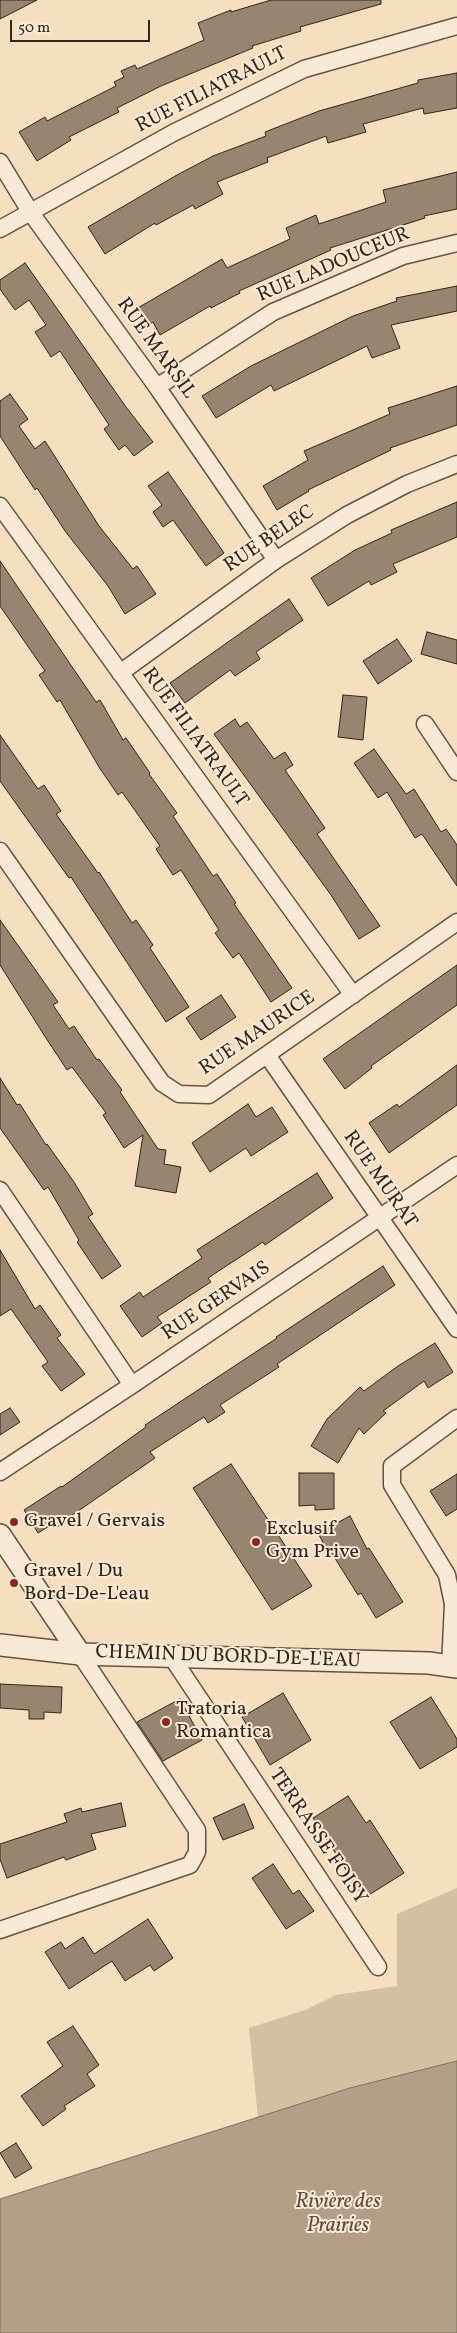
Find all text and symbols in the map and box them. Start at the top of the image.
scale bar [12,10,152,42]
text: 50 m [18,18,50,39]
street label: RUE FILIATRAULT [133,43,291,139]
street label: RUE LADOUCEUR [254,223,414,309]
street label: RUE MARSIL [110,294,200,404]
street label: RUE BELEC [220,501,320,579]
street label: RUE FILIATRAULT [135,664,253,812]
street label: RUE MAURICE [196,986,320,1082]
street label: RUE MURAT [337,1127,421,1233]
street label: RUE GERVAIS [158,1257,276,1347]
place label: Gravel / Gervais [24,1510,165,1534]
marker: Gravel / Gervais [8,1516,20,1528]
place label: Exclusif Gym Prive [266,1518,359,1565]
marker: Exclusif Gym Prive [250,1536,262,1548]
place label: Gravel / Du Bord-De-L'eau [24,1560,149,1607]
marker: Gravel / Du Bord-De-L'eau [8,1577,20,1589]
street label: CHEMIN DU BORD-DE-L'EAU [95,1641,361,1675]
place label: Tratoria Romantica [176,1698,271,1745]
marker: Tratoria Romantica [160,1716,172,1728]
street label: TERRASSE FOISY [263,1764,371,1910]
water label: Rivière des Prairies [295,2190,381,2240]

